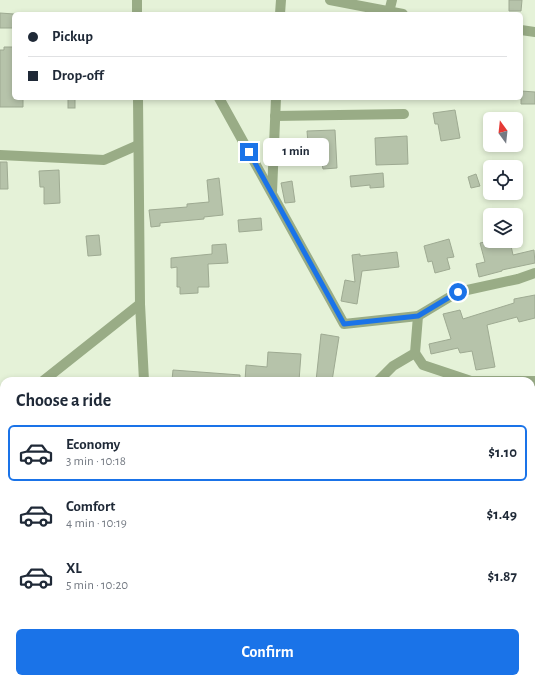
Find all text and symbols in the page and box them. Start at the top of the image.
text: Pickup [52,29,93,44]
text: Drop-off [52,68,104,83]
north arrow [483,112,523,152]
map controls [483,112,523,248]
callout: 1 min [263,138,329,166]
route end [240,143,258,161]
text: 1 min [282,145,310,158]
button: locate [483,160,523,200]
button: layers [483,208,523,248]
route start [449,283,467,301]
text: Choose a ride [16,392,111,410]
icon: car [18,435,54,471]
text: Economy [66,437,120,452]
text: $1.10 [488,445,517,460]
text: 3 min · 10:18 [66,455,126,468]
icon: car [18,497,54,533]
text: Comfort [66,499,115,514]
text: $1.49 [487,507,517,522]
text: 4 min · 10:19 [66,517,127,530]
icon: car [18,559,54,595]
text: XL [66,561,82,576]
text: $1.87 [488,569,517,584]
text: 5 min · 10:20 [66,579,128,592]
button: Confirm [16,629,519,675]

